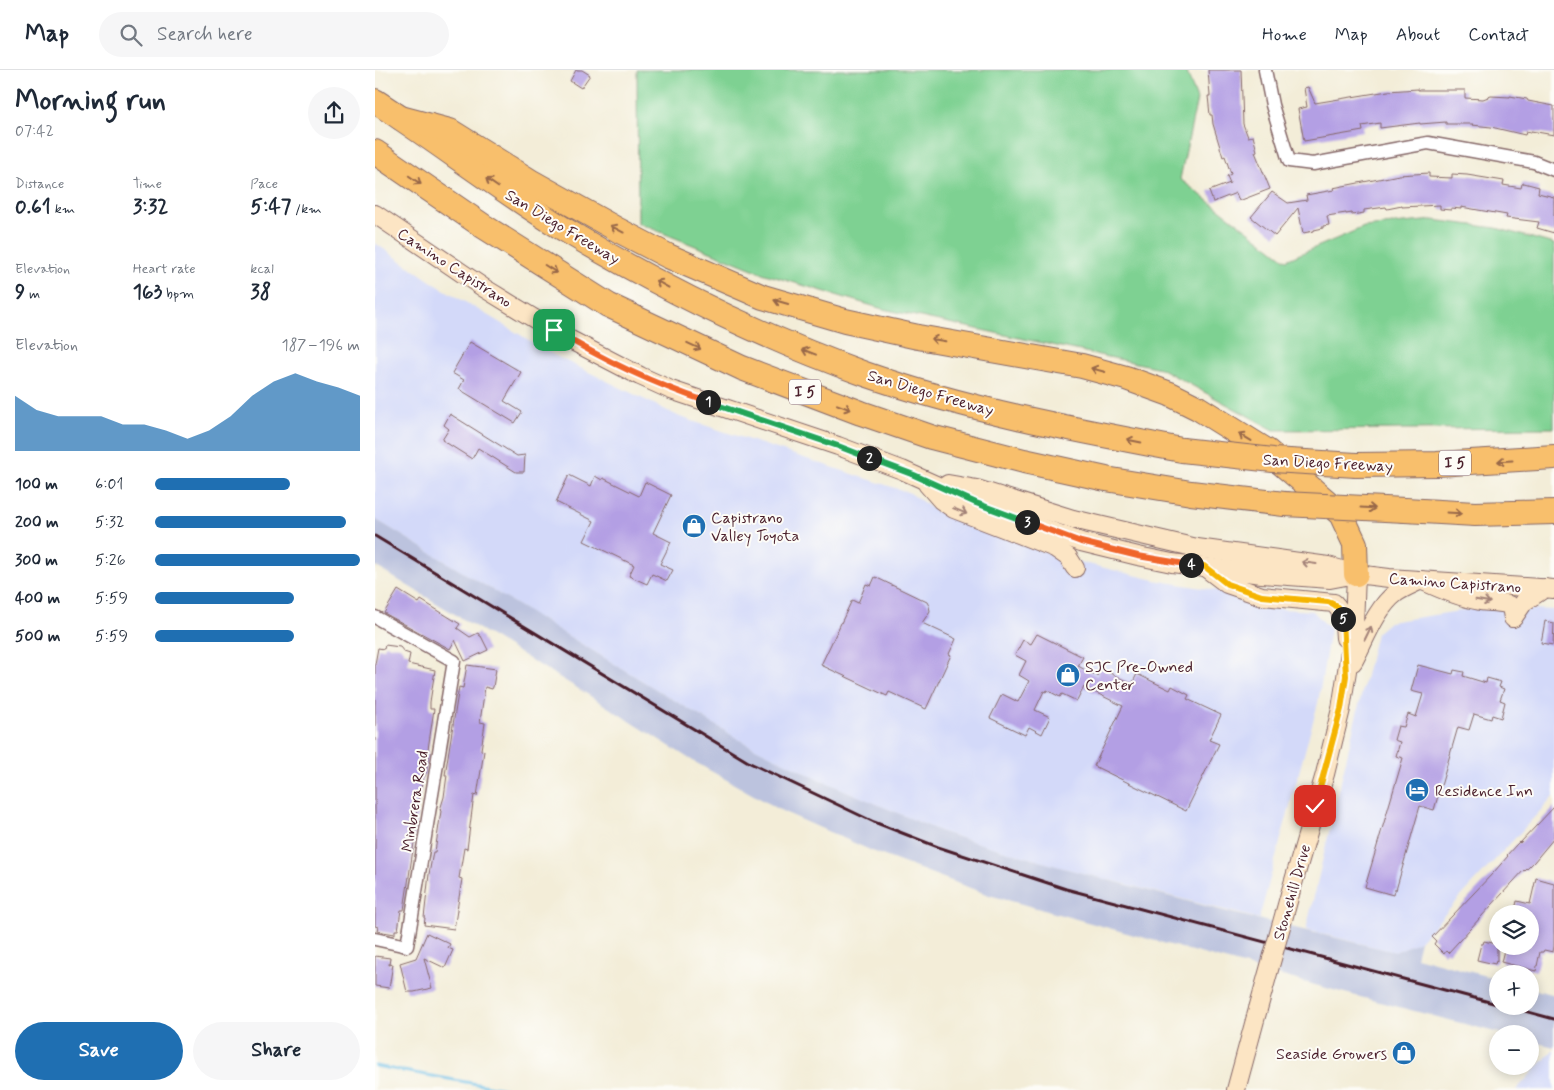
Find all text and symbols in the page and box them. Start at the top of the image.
search box [99,12,449,57]
text: Map [25,19,69,50]
icon: search [117,21,145,49]
text: Search here [157,22,253,47]
text: Home [1262,23,1307,47]
text: Map [1335,23,1368,47]
text: About [1396,23,1440,47]
text: Contact [1468,23,1529,47]
text: Morning run [15,83,166,120]
button: share [308,87,360,139]
text: 07:42 [15,121,54,142]
text: Distance [15,175,64,193]
text: Time [133,175,162,193]
text: Pace [250,175,278,193]
one-way arrow [408,175,422,185]
one-way arrow [486,177,500,188]
street label: San Diego Freeway [501,185,623,270]
text: 0.61 [15,193,51,221]
text: 3:32 [133,193,168,221]
text: 5:47 [250,193,291,221]
text: km [51,200,75,218]
text: /km [291,200,322,218]
street label: Camino Capistrano [393,223,515,313]
one-way arrow [610,224,625,233]
text: Elevation [15,260,70,278]
text: Heart rate [133,260,196,278]
text: kcal [250,260,274,278]
one-way arrow [544,264,558,274]
text: 9 [15,278,25,306]
text: 163 [133,278,162,306]
text: 38 [250,278,271,306]
one-way arrow [654,279,669,289]
text: m [25,285,40,303]
text: bpm [162,285,194,303]
one-way arrow [774,297,790,307]
pin [533,309,575,351]
icon: arrive [540,316,568,344]
text: Elevation [15,335,78,356]
text: 187–196 m [282,335,360,356]
one-way arrow [930,335,946,345]
one-way arrow [686,342,701,351]
one-way arrow [802,347,817,356]
street label: San Diego Freeway [865,365,996,421]
one-way arrow [1090,365,1106,374]
road number: I 5 [789,380,821,404]
pin: 1 [695,390,721,414]
text: 1 [705,393,712,411]
one-way arrow [836,403,851,412]
one-way arrow [1238,431,1252,441]
one-way arrow [1127,436,1143,445]
pin: 2 [857,446,881,470]
text: 2 [866,449,873,467]
street label: San Diego Freeway [1262,450,1393,477]
road number: I 5 [1439,450,1471,476]
one-way arrow [1498,456,1514,465]
text: 100 m [15,474,58,495]
text: 6:01 [95,474,123,495]
one-way arrow [1360,504,1376,513]
one-way arrow [952,507,967,516]
place label: Capistrano Valley Toyota [711,508,799,547]
one-way arrow [1446,508,1462,517]
pin: 3 [1015,510,1039,534]
text: 200 m [15,512,59,533]
text: 5:32 [95,512,125,533]
shop icon: Capistrano Valley Toyota [681,513,707,539]
text: 3 [1024,513,1031,531]
text: 300 m [15,550,58,571]
text: 5:26 [95,550,126,571]
pin: 4 [1179,552,1203,578]
text: 4 [1187,556,1196,574]
one-way arrow [1301,558,1317,568]
street label: Camino Capistrano [1388,568,1522,599]
text: 400 m [15,588,60,609]
text: 5:59 [95,588,128,609]
one-way arrow [1475,596,1491,606]
pin: 5 [1331,606,1355,632]
text: 5 [1339,610,1348,628]
text: 500 m [15,626,60,647]
text: 5:59 [95,626,128,647]
one-way arrow [1364,626,1373,641]
place label: SJC Pre-Owned Center [1085,657,1193,696]
shop icon: SJC Pre-Owned Center [1055,662,1081,688]
street label: Minbrera Road [397,749,434,853]
hotel icon: Residence Inn [1404,777,1430,803]
place label: Residence Inn [1435,781,1533,802]
pin [1294,785,1336,827]
icon: check [1301,792,1329,820]
street label: Stonehill Drive [1269,842,1316,943]
map controls [1489,905,1539,1075]
button: layers [1489,905,1539,955]
button: + [1489,965,1539,1015]
button: Save [15,1022,183,1080]
button: Share [193,1022,360,1080]
button: − [1489,1025,1539,1075]
shop icon: Seaside Growers [1391,1040,1417,1066]
place label: Seaside Growers [1276,1044,1387,1065]

